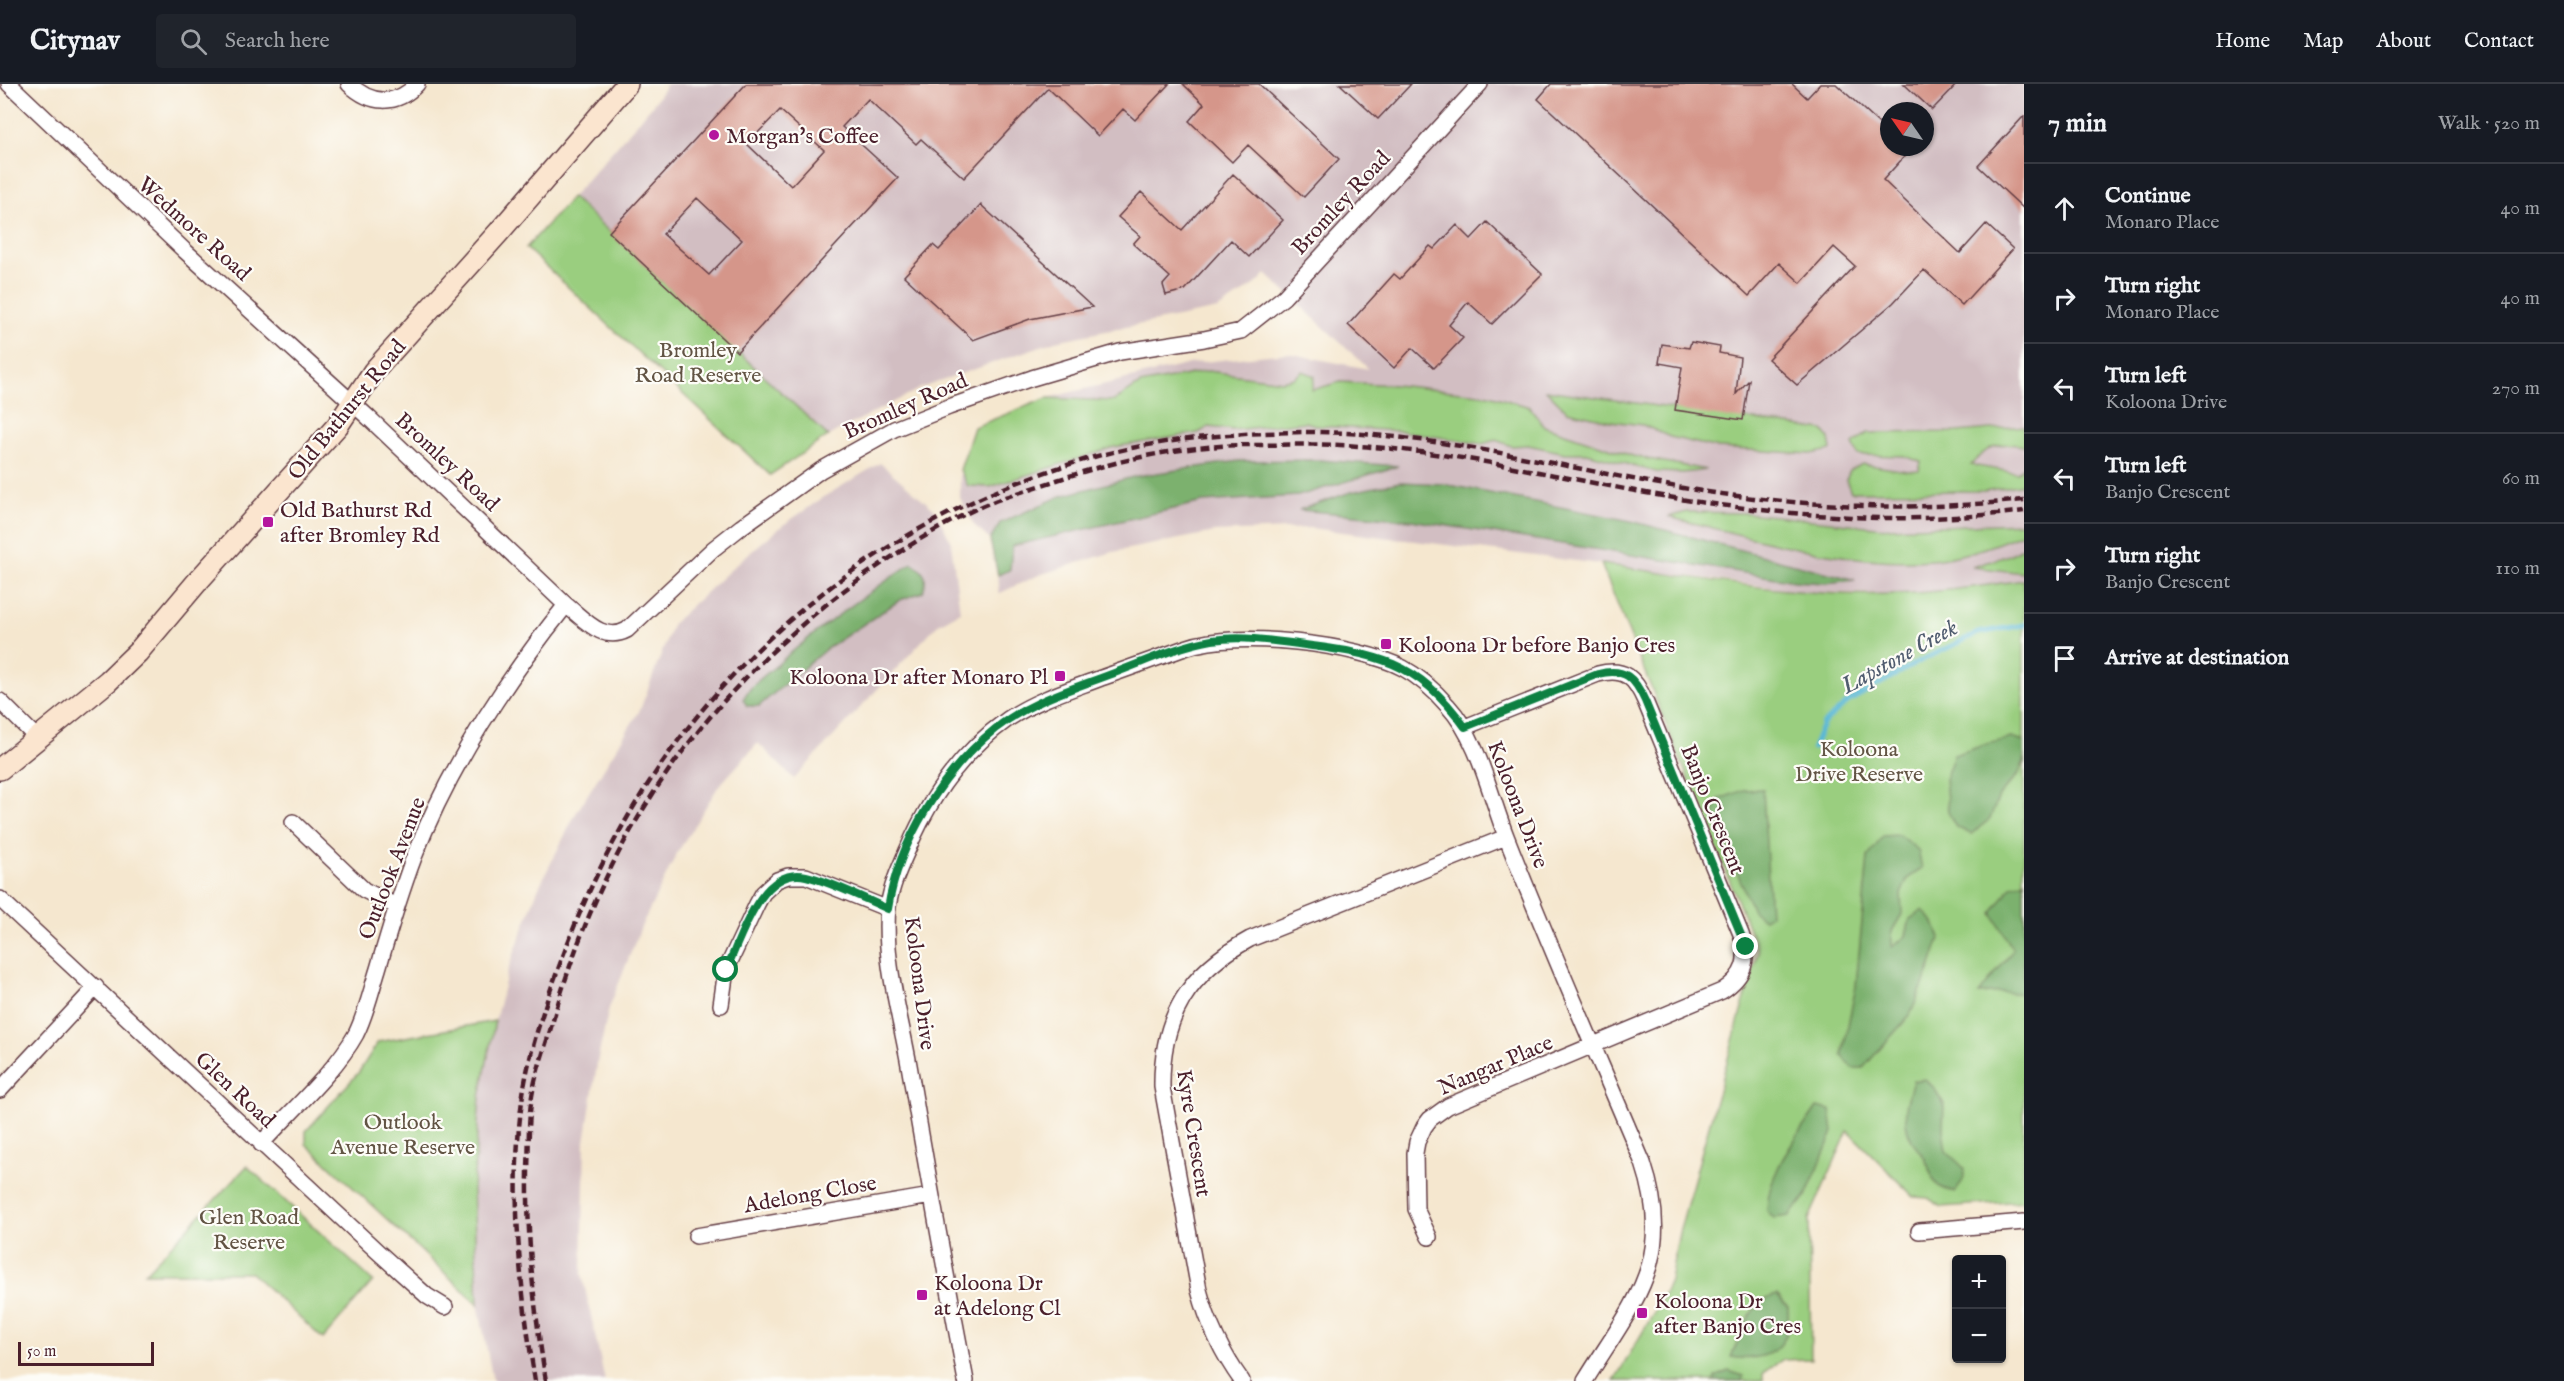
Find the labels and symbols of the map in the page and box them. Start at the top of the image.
north arrow [1880,102,1934,156]
place label: Morgan's Coffee [726,123,879,151]
marker: Morgan's Coffee [707,128,721,142]
street label: Bromley Road [1286,145,1397,261]
street label: Wedmore Road [131,171,256,288]
street label: Old Bathurst Road [282,334,413,486]
park label: Bromley Road Reserve [635,337,761,390]
street label: Bromley Road [839,367,972,447]
street label: Bromley Road [389,407,505,518]
place label: Old Bathurst Rd after Bromley Rd [280,497,440,550]
marker: Old Bathurst Rd after Bromley Rd [261,515,275,529]
water label: Lapstone Creek [1835,612,1964,703]
place label: Koloona Dr before Banjo Cres [1398,632,1675,660]
marker: Koloona Dr before Banjo Cres [1379,637,1393,651]
place label: Koloona Dr after Monaro Pl [789,664,1048,692]
marker: Koloona Dr after Monaro Pl [1053,669,1067,683]
park label: Koloona Drive Reserve [1795,736,1923,789]
street label: Koloona Drive [1480,737,1554,872]
street label: Banjo Crescent [1673,741,1751,879]
street label: Outlook Avenue [353,793,433,944]
street label: Koloona Drive [897,915,941,1052]
route end [1732,933,1758,959]
route start [712,956,738,982]
street label: Nangar Place [1434,1029,1557,1103]
street label: Glen Road [189,1046,281,1135]
street label: Kyre Crescent [1169,1068,1217,1199]
park label: Outlook Avenue Reserve [330,1109,475,1162]
street label: Adelong Close [741,1170,879,1221]
park label: Glen Road Reserve [199,1204,299,1257]
place label: Koloona Dr at Adelong Cl [934,1270,1060,1323]
marker: Koloona Dr at Adelong Cl [915,1288,929,1302]
place label: Koloona Dr after Banjo Cres [1654,1288,1801,1341]
marker: Koloona Dr after Banjo Cres [1635,1306,1649,1320]
scale bar [18,1339,154,1366]

